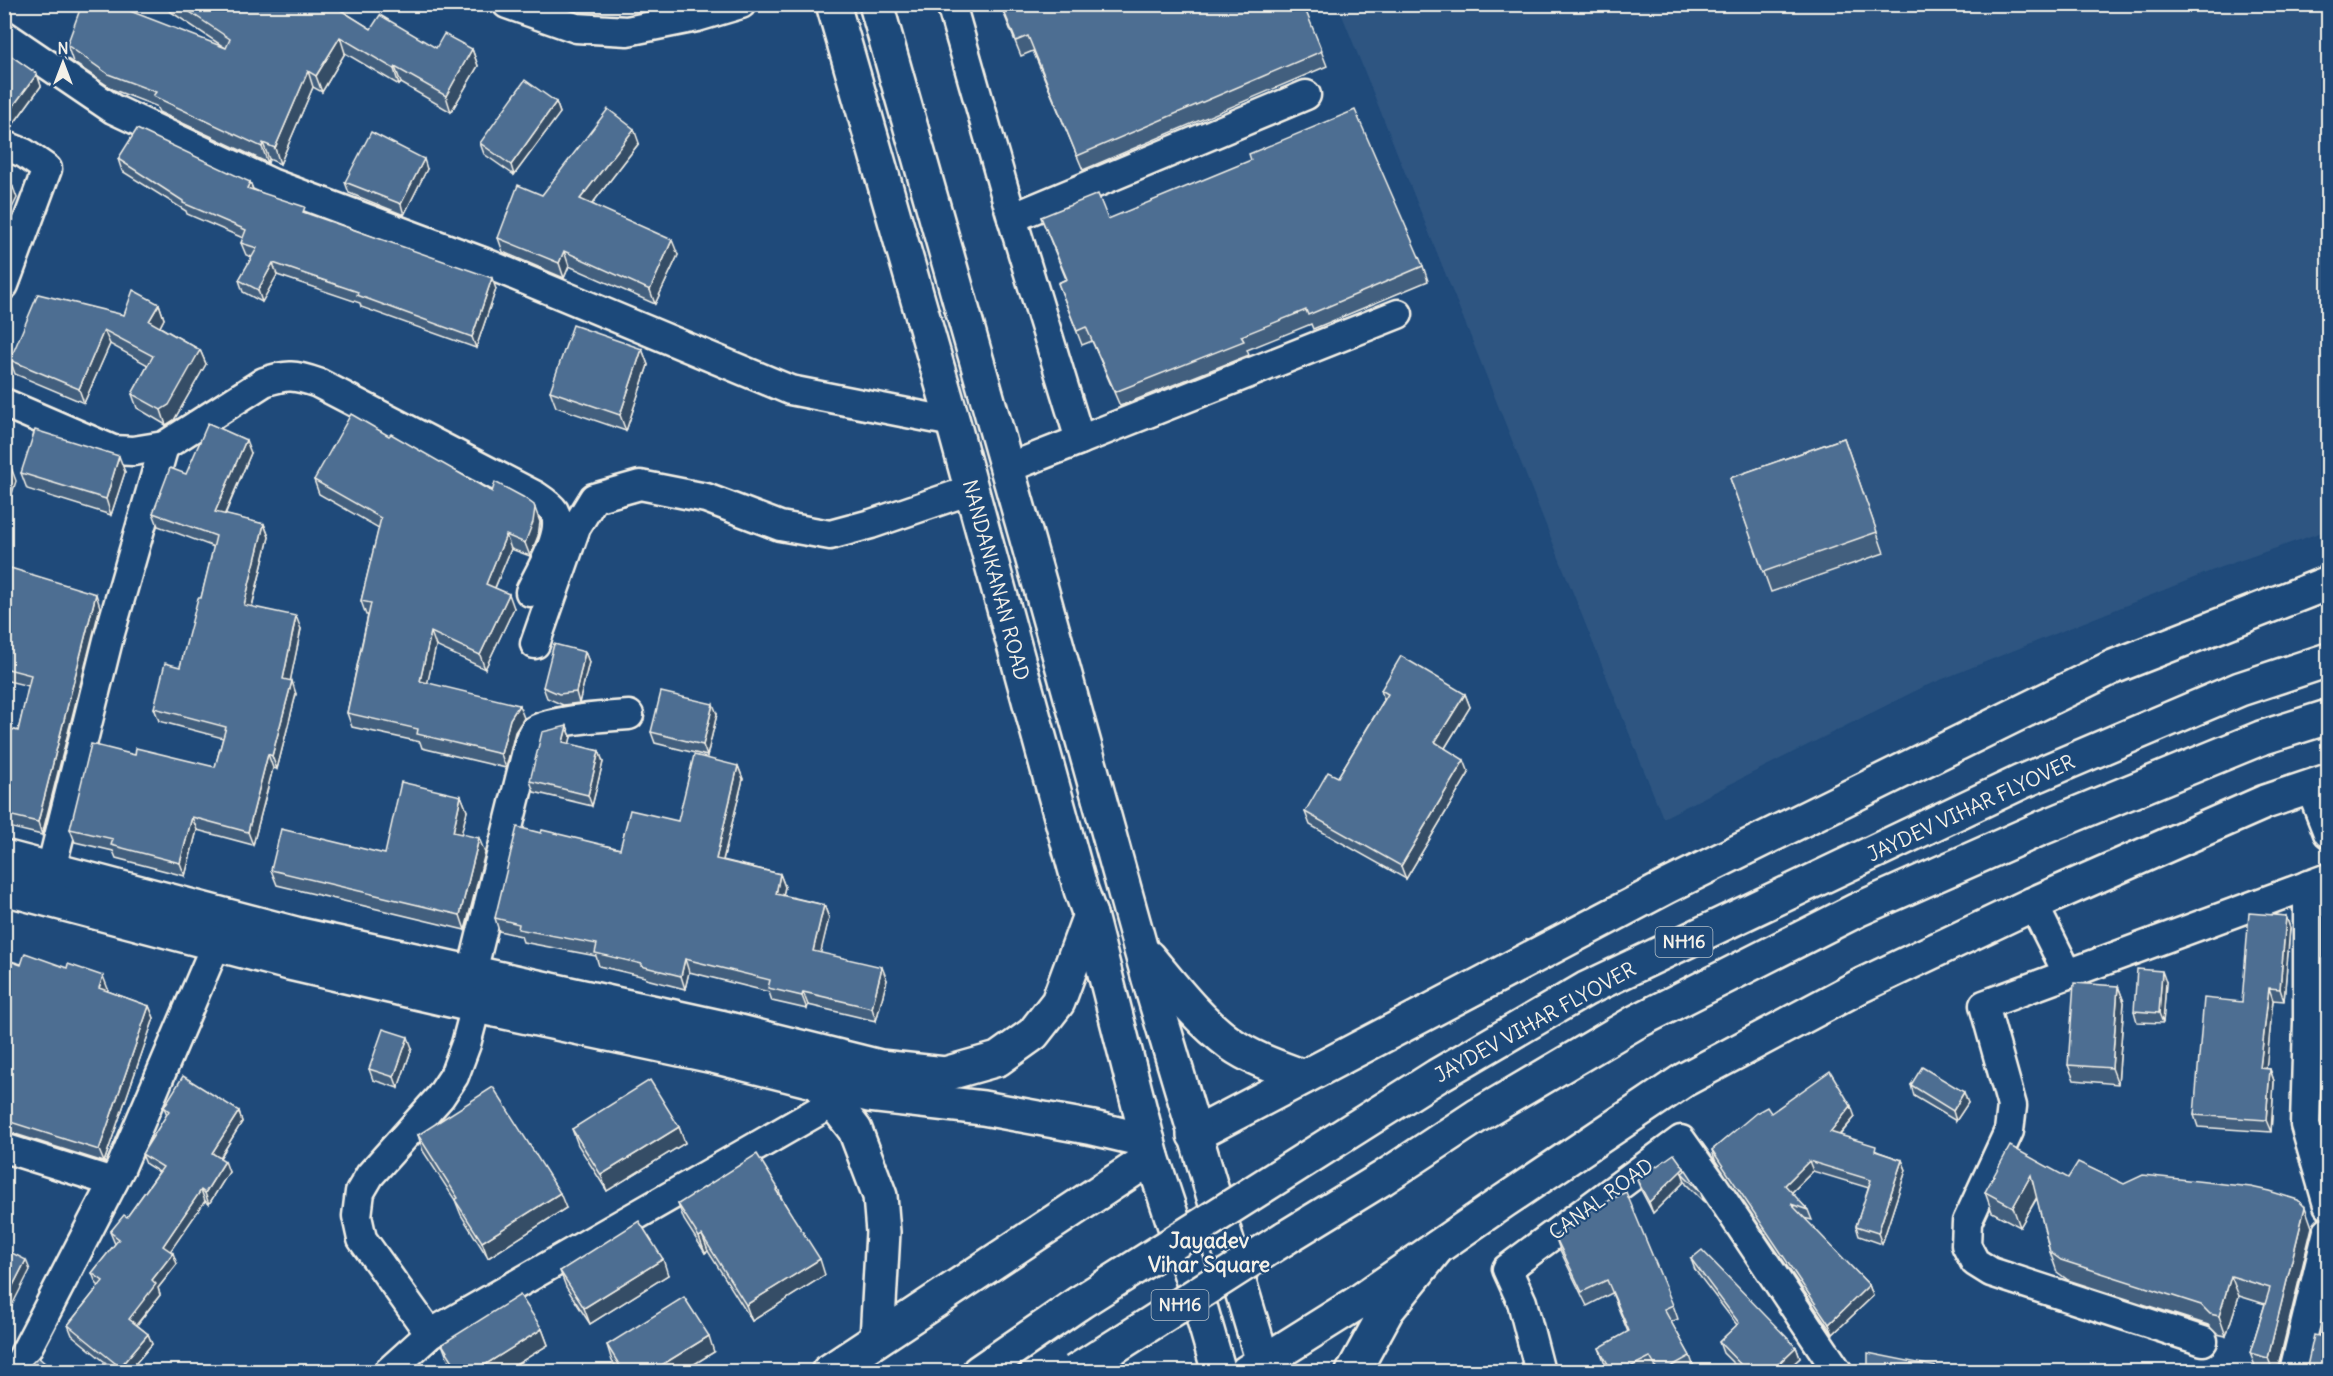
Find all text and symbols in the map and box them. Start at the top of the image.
north arrow [33,33,93,93]
text: N [57,38,69,58]
street label: NANDANKANAN ROAD [958,477,1035,683]
street label: JAYDEV VIHAR FLYOVER [1863,748,2079,867]
road number: NH16 [1656,927,1712,957]
street label: JAYDEV VIHAR FLYOVER [1430,956,1640,1087]
street label: CANAL ROAD [1543,1152,1658,1245]
district label: Jayadev Vihar Square [1148,1227,1270,1278]
road number: NH16 [1152,1290,1208,1320]

